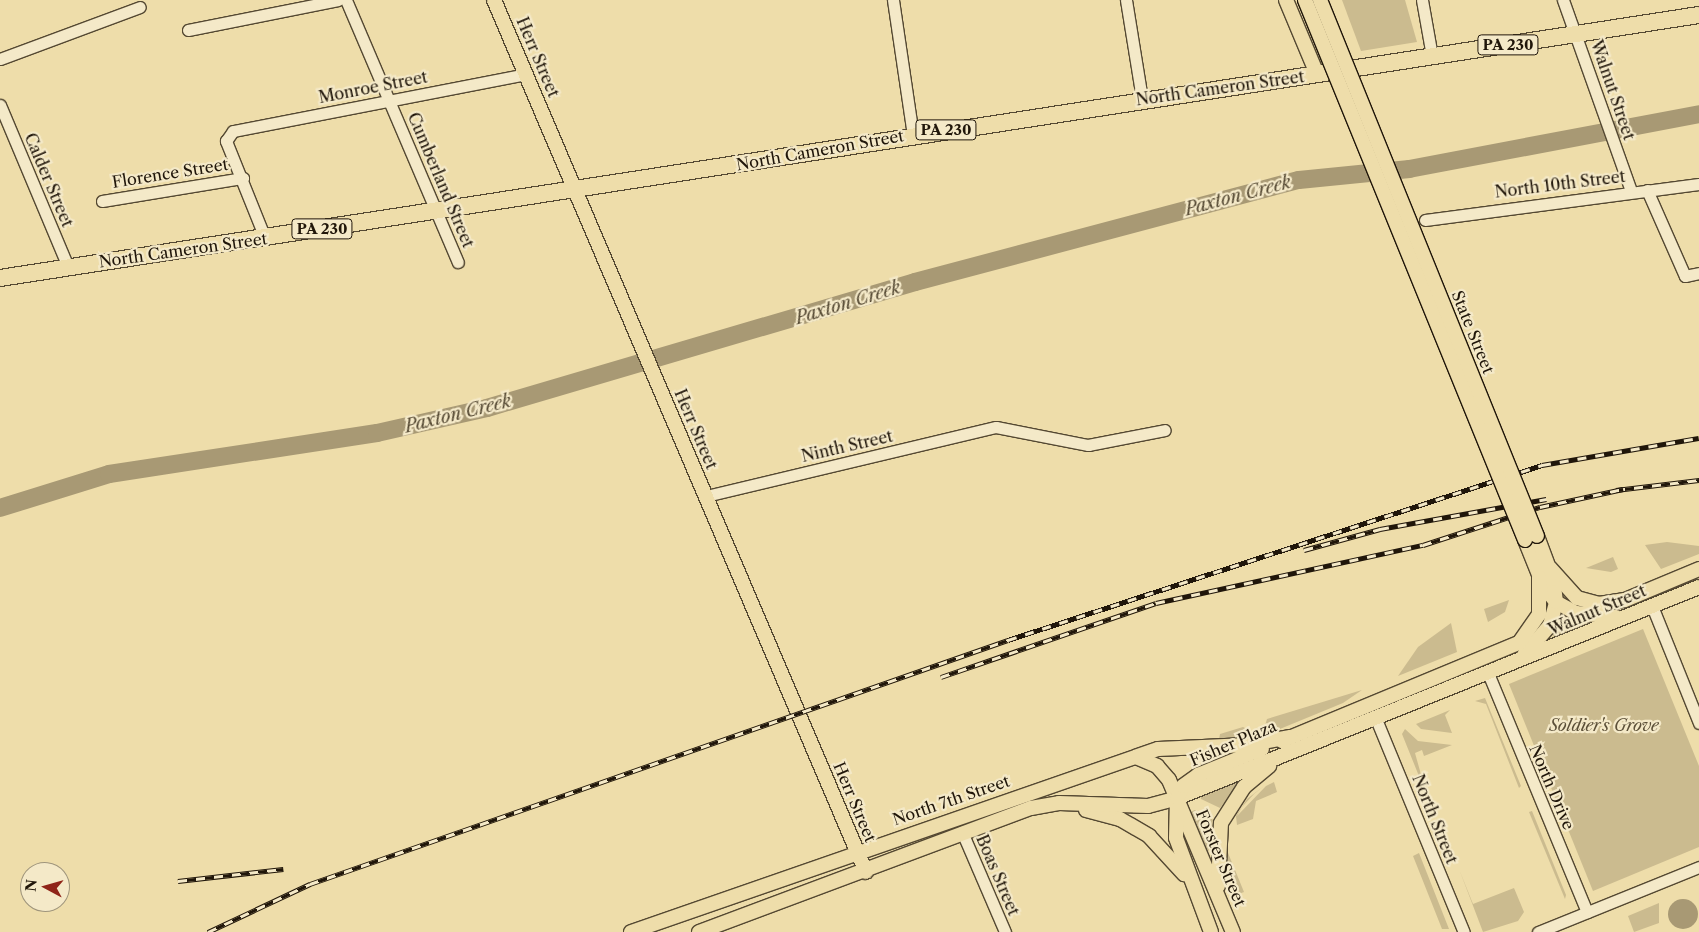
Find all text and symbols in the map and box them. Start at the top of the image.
street label: Herr Street [512,14,564,100]
road number: PA 230 [1477,32,1539,58]
street label: Walnut Street [1587,38,1639,142]
street label: Monroe Street [317,67,429,107]
street label: North Cameron Street [1135,67,1305,109]
street label: Cumberland Street [404,110,478,250]
road number: PA 230 [915,118,977,142]
street label: North Cameron Street [735,126,905,174]
street label: Calder Street [21,130,77,230]
street label: Florence Street [111,154,229,192]
street label: North 10th Street [1494,166,1626,202]
water label: Paxton Creek [1183,171,1293,221]
road number: PA 230 [291,216,353,242]
street label: North Cameron Street [98,229,268,271]
water label: Paxton Creek [793,277,903,329]
street label: State Street [1448,288,1498,376]
street label: Herr Street [670,386,722,472]
water label: Paxton Creek [402,390,514,438]
street label: Ninth Street [799,426,895,466]
street label: Walnut Street [1545,581,1649,639]
park label: Soldier's Grove [1549,715,1659,735]
street label: Fisher Plaza [1187,716,1279,770]
street label: North Drive [1525,741,1579,833]
street label: Herr Street [829,759,881,845]
street label: North 7th Street [890,771,1012,829]
street label: North Street [1408,772,1462,866]
street label: Forster Street [1192,806,1250,910]
street label: Boas Street [972,832,1024,918]
north arrow [20,862,70,912]
text: N [21,879,41,893]

